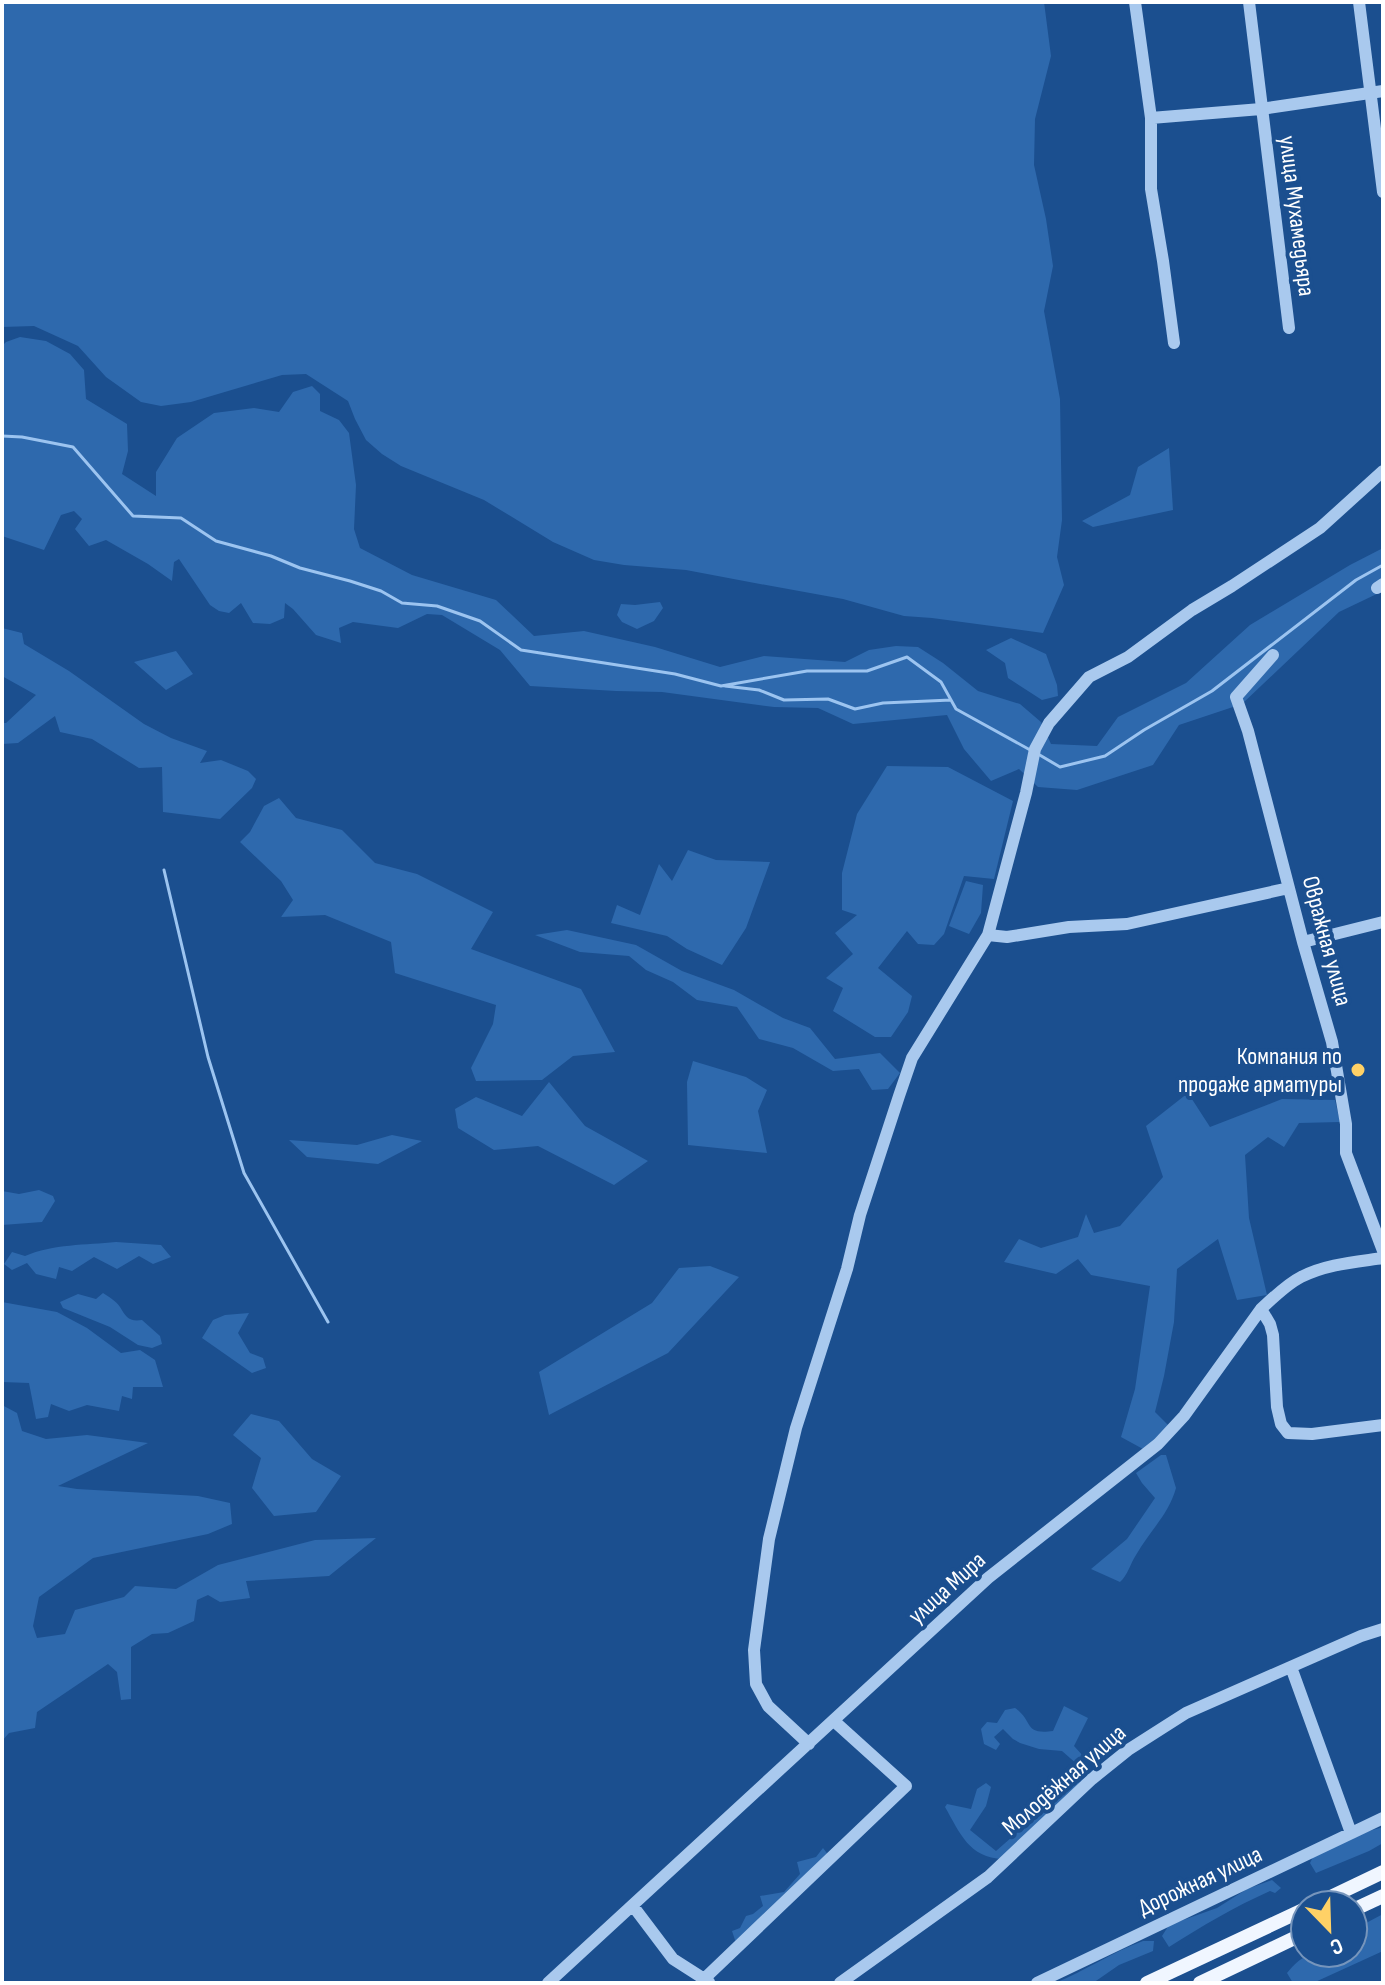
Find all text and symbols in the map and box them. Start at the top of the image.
street label: улица Мухамедьяра [1273,134,1321,298]
street label: Овражная улица [1296,873,1358,1009]
place label: Компания по продаже арматуры [1178,1042,1342,1099]
marker: Компания по продаже арматуры [1349,1061,1367,1079]
street label: улица Мира [902,1546,992,1630]
street label: Молодёжная улица [996,1718,1132,1842]
street label: Дорожная улица [1133,1840,1267,1922]
north arrow [1289,1889,1369,1969]
text: С [1326,1931,1347,1961]

